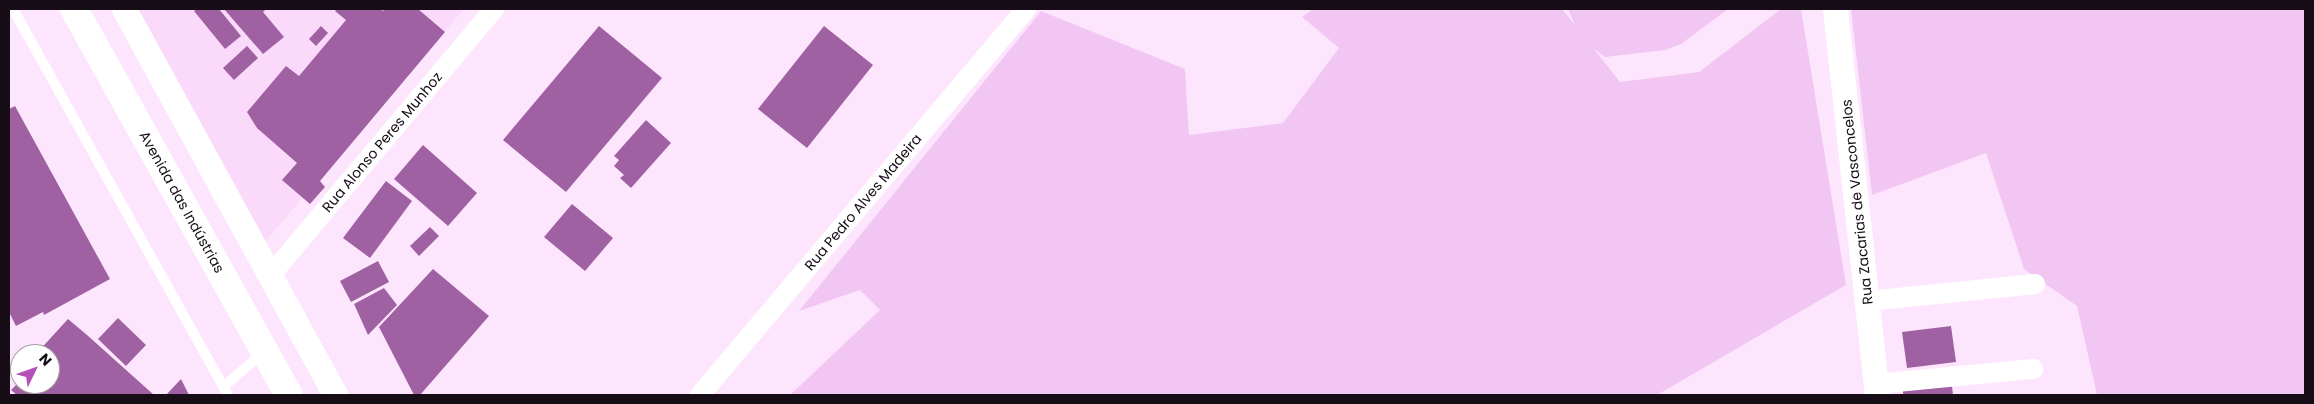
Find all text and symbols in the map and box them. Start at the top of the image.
street label: Rua Alonso Peres Munhoz [319,69,445,215]
street label: Rua Zacarias de Vasconcelos [1838,99,1876,305]
street label: Avenida das Indústrias [136,128,228,276]
street label: Rua Pedro Alves Madeira [801,130,925,274]
north arrow [10,344,60,394]
text: N [34,349,56,370]

